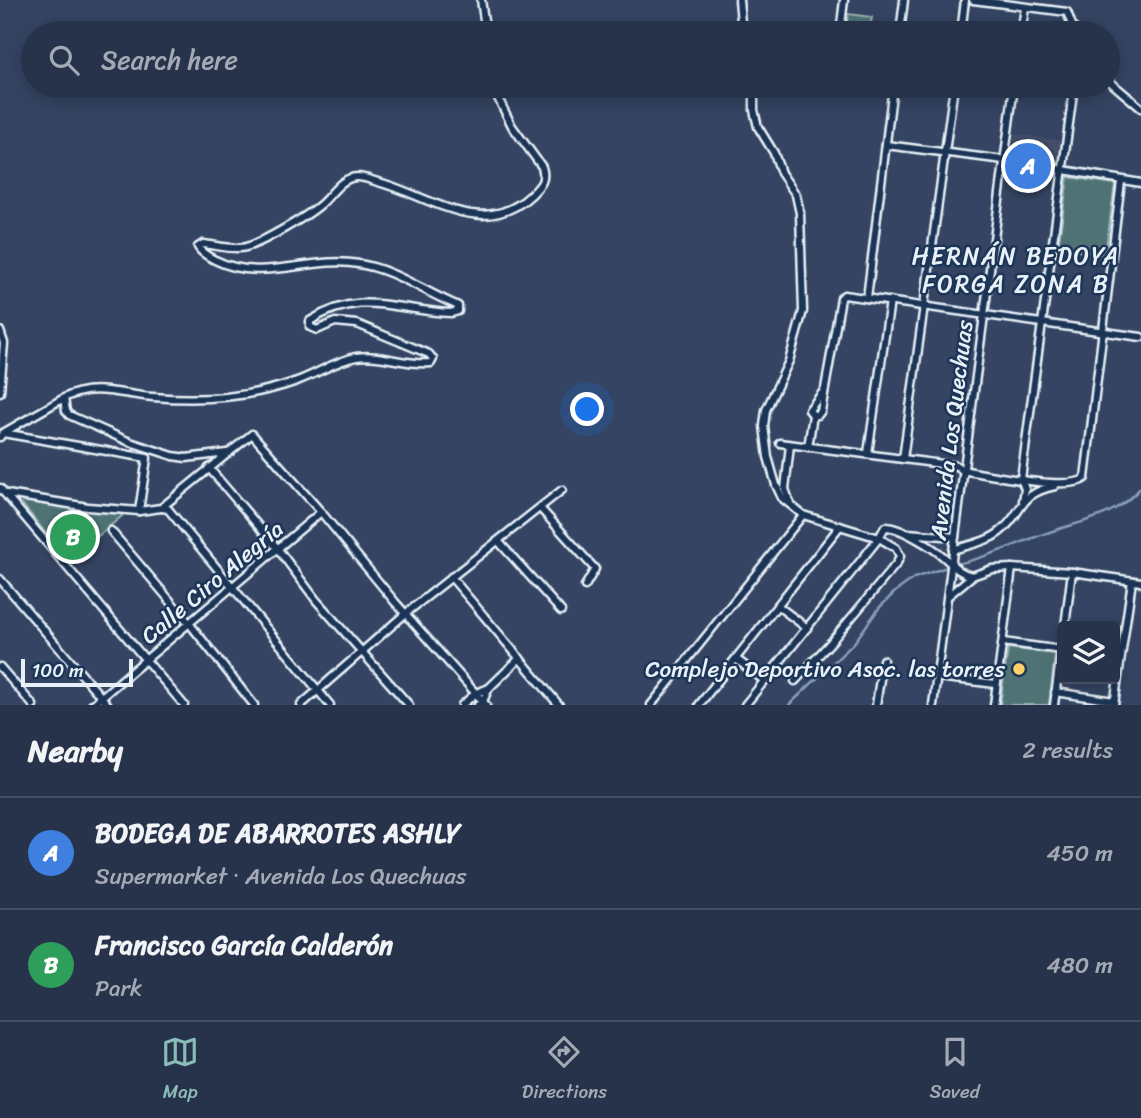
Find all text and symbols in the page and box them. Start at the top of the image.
search box [21,21,1120,98]
text: Search here [101,37,238,83]
icon: search [45,41,83,79]
pin: A [1005,140,1051,192]
district label: HERNÁN BEDOYA FORGA ZONA B [912,235,1120,305]
street label: Avenida Los Quechuas [918,317,985,543]
your location [570,392,604,426]
street label: Calle Ciro Alegría [131,510,294,655]
pin: B [50,511,96,563]
map controls [1057,621,1120,684]
button: layers [1057,621,1120,684]
place label: Complejo Deportivo Asoc. las torres [645,649,1005,690]
text: 100 m [32,654,84,687]
scale bar [21,656,133,688]
marker: Complejo Deportivo Asoc. las torres [1011,661,1027,677]
text: Nearby [28,724,123,778]
text: 2 results [1022,730,1113,771]
text: BODEGA DE ABARROTES ASHLY [95,810,460,856]
text: A [43,833,59,874]
text: 450 m [1046,833,1113,874]
text: Supermarket · Avenida Los Quechuas [95,856,466,897]
text: Francisco García Calderón [95,922,393,968]
text: B [44,945,58,986]
text: 480 m [1047,945,1113,986]
text: Park [95,968,142,1009]
tab: Map [161,1033,199,1108]
tab: Directions [522,1033,607,1108]
tab: Saved [930,1033,980,1108]

